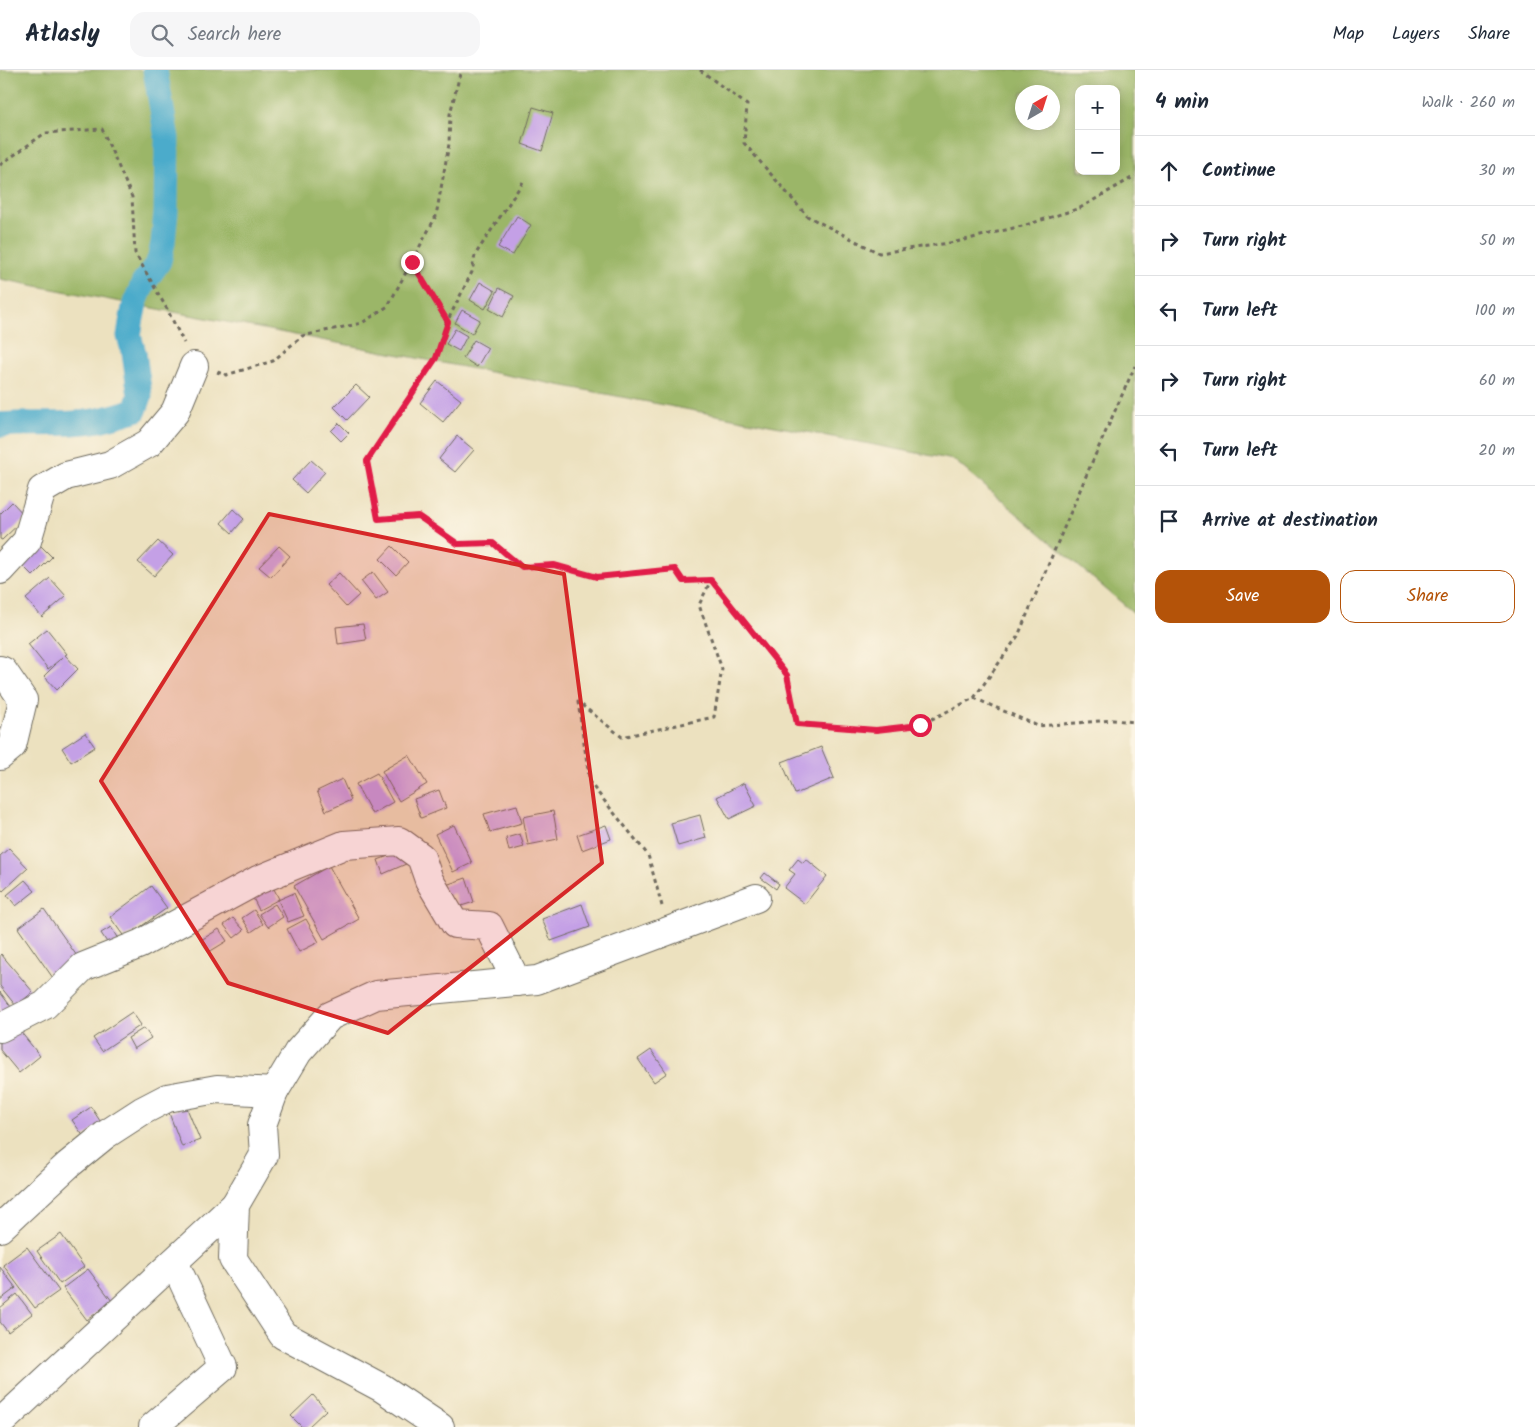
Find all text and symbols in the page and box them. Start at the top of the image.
search box [130,12,480,57]
text: Atlasly [25,15,100,54]
text: Search here [188,20,281,50]
text: Map [1333,20,1364,49]
text: Layers [1392,20,1440,49]
text: Share [1468,20,1510,49]
icon: search [148,21,176,49]
north arrow [1015,85,1060,130]
map controls [1075,85,1120,175]
button: + [1075,85,1120,130]
text: 4 min [1155,86,1209,119]
text: Walk · 260 m [1422,90,1515,115]
button: − [1075,130,1120,175]
text: Continue [1202,156,1275,186]
icon: ahead [1155,157,1183,185]
text: 30 m [1479,158,1515,183]
text: Turn right [1202,226,1287,256]
icon: right [1155,227,1183,255]
text: 50 m [1479,228,1515,253]
route end [401,251,424,274]
text: Turn left [1202,296,1277,326]
icon: left [1155,297,1183,325]
text: 100 m [1475,298,1515,323]
text: Turn right [1202,366,1287,396]
icon: right [1155,367,1183,395]
text: 60 m [1479,368,1515,393]
text: Turn left [1202,436,1277,466]
icon: left [1155,437,1183,465]
text: 20 m [1479,438,1515,463]
text: Arrive at destination [1202,506,1378,536]
icon: arrive [1155,507,1183,535]
button: Save [1155,570,1330,623]
button: Share [1340,570,1515,623]
route start [909,714,932,737]

